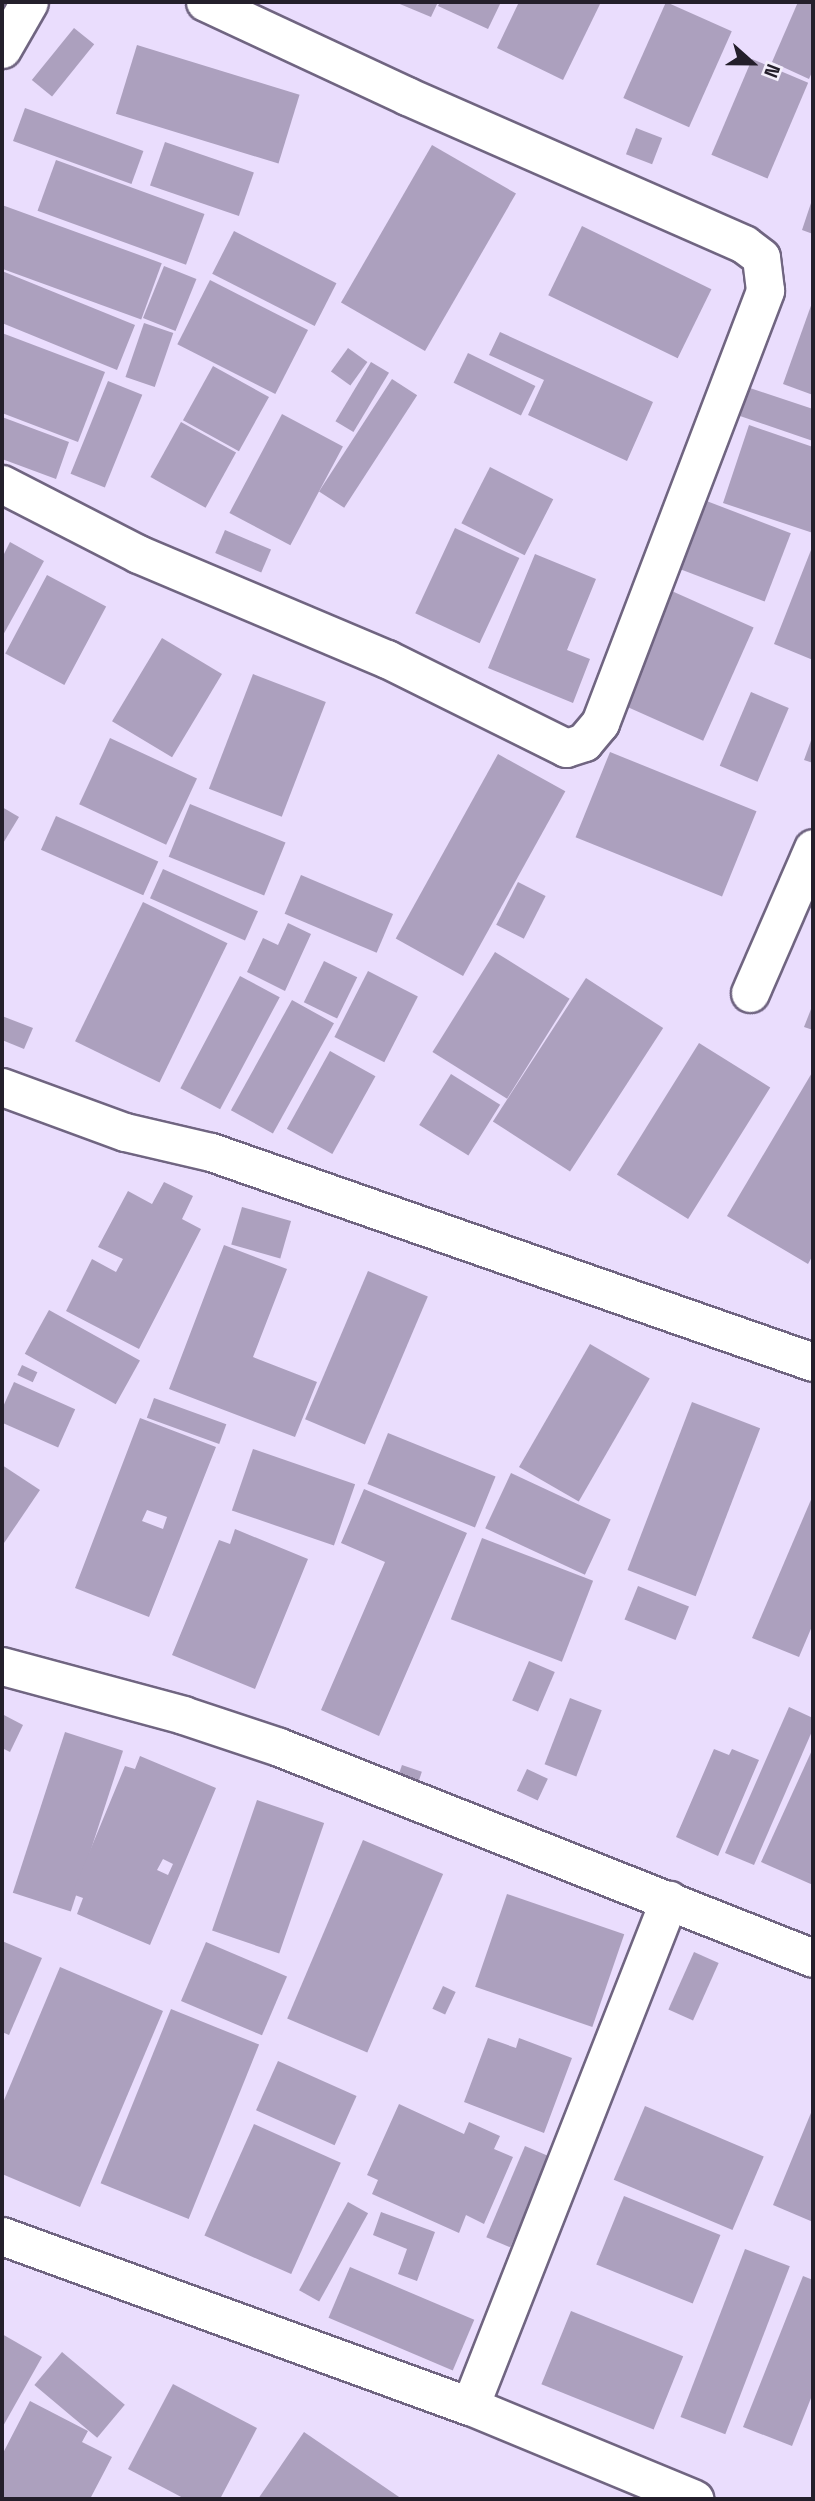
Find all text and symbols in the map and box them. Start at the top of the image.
north arrow [717,28,787,98]
text: N [758,60,786,81]

